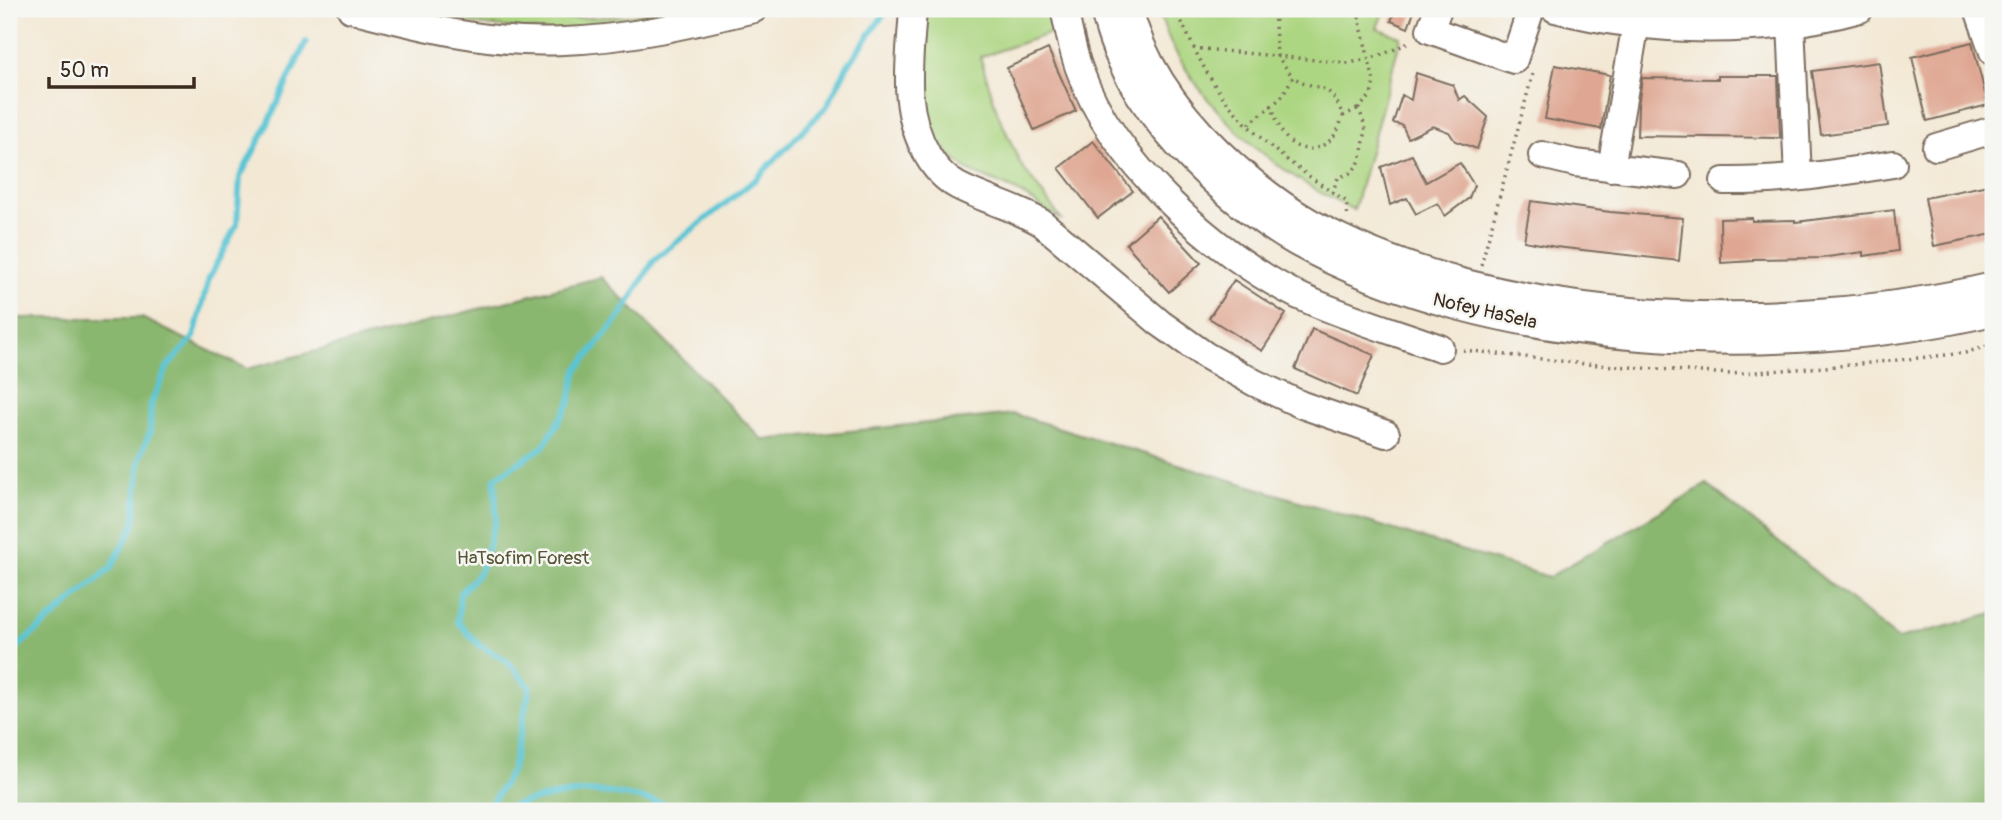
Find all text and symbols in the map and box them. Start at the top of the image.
scale bar [49,46,194,90]
text: 50 m [60,57,109,84]
street label: Nofey HaSela [1431,287,1539,335]
park label: HaTsofim Forest [457,546,590,570]

